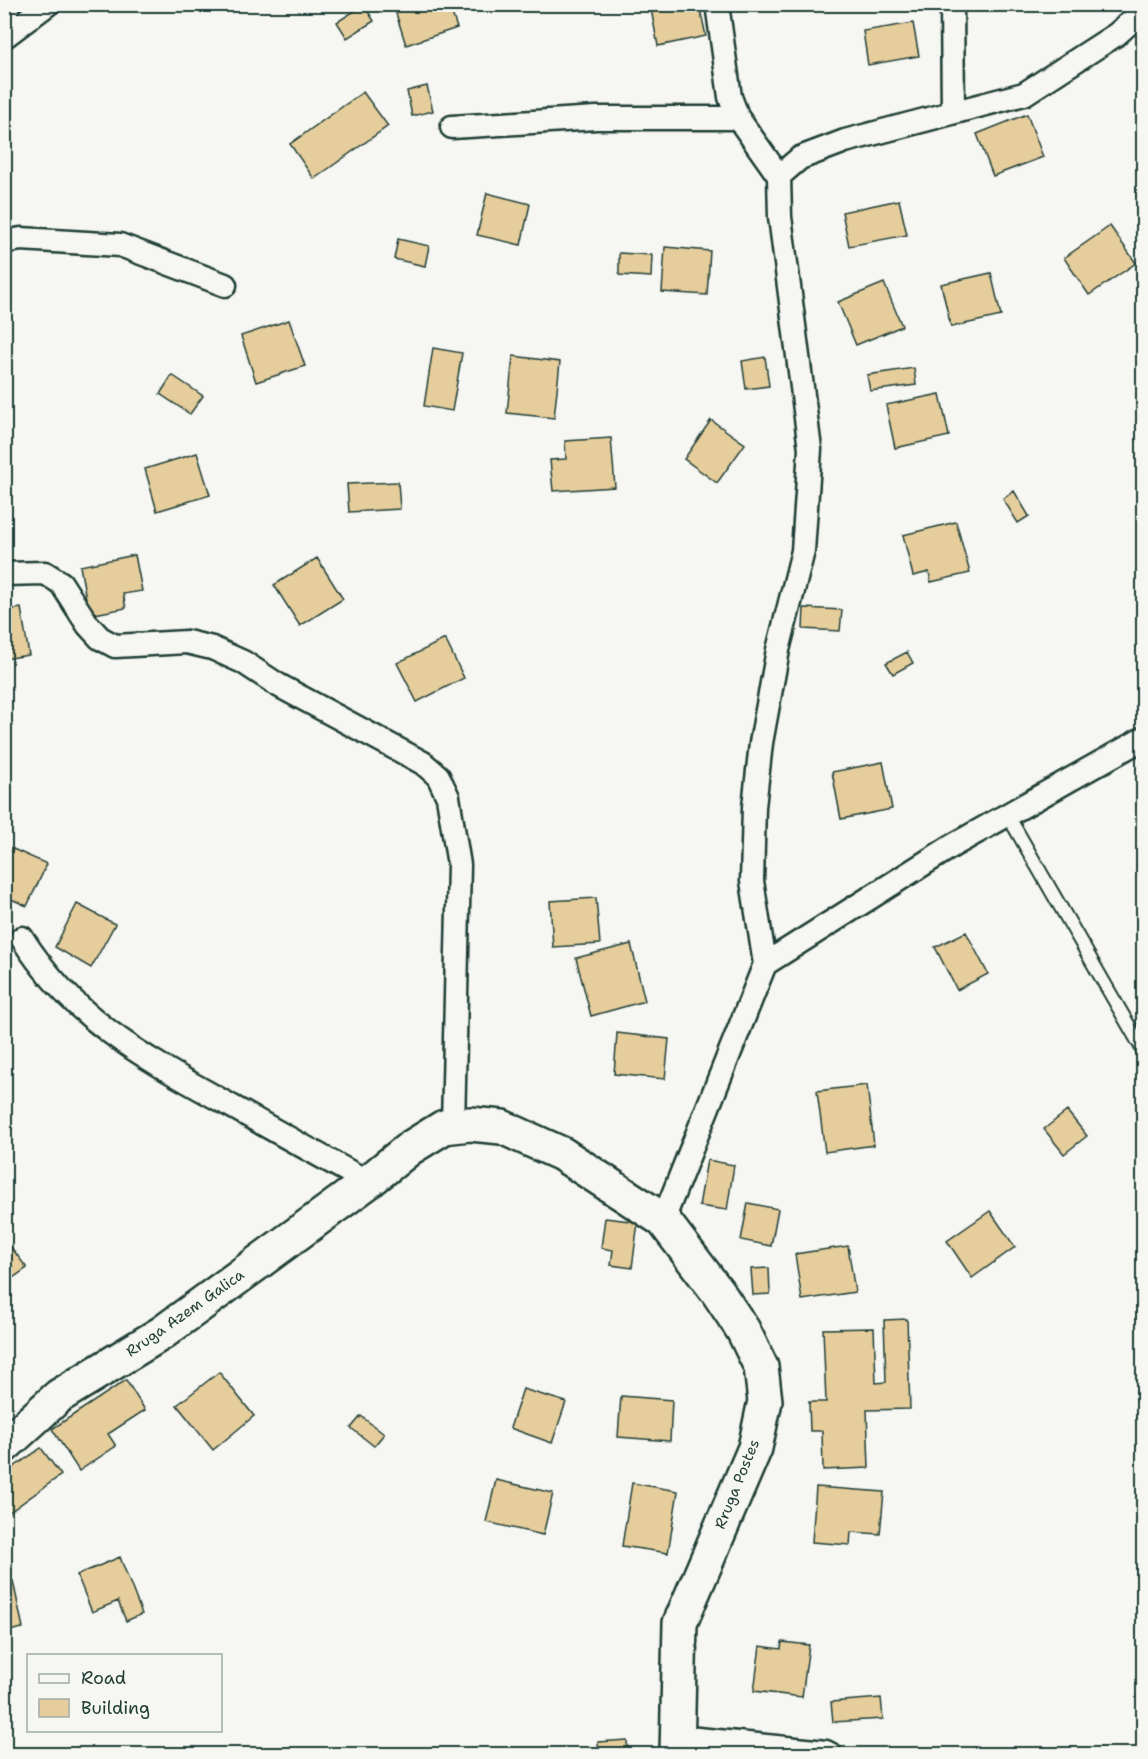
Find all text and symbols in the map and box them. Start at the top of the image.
street label: Rruga Azem Galica [122,1264,249,1361]
street label: Rruga Postes [710,1436,764,1532]
legend [27,1654,222,1732]
text: Road [81,1666,126,1690]
text: Building [81,1696,150,1720]

